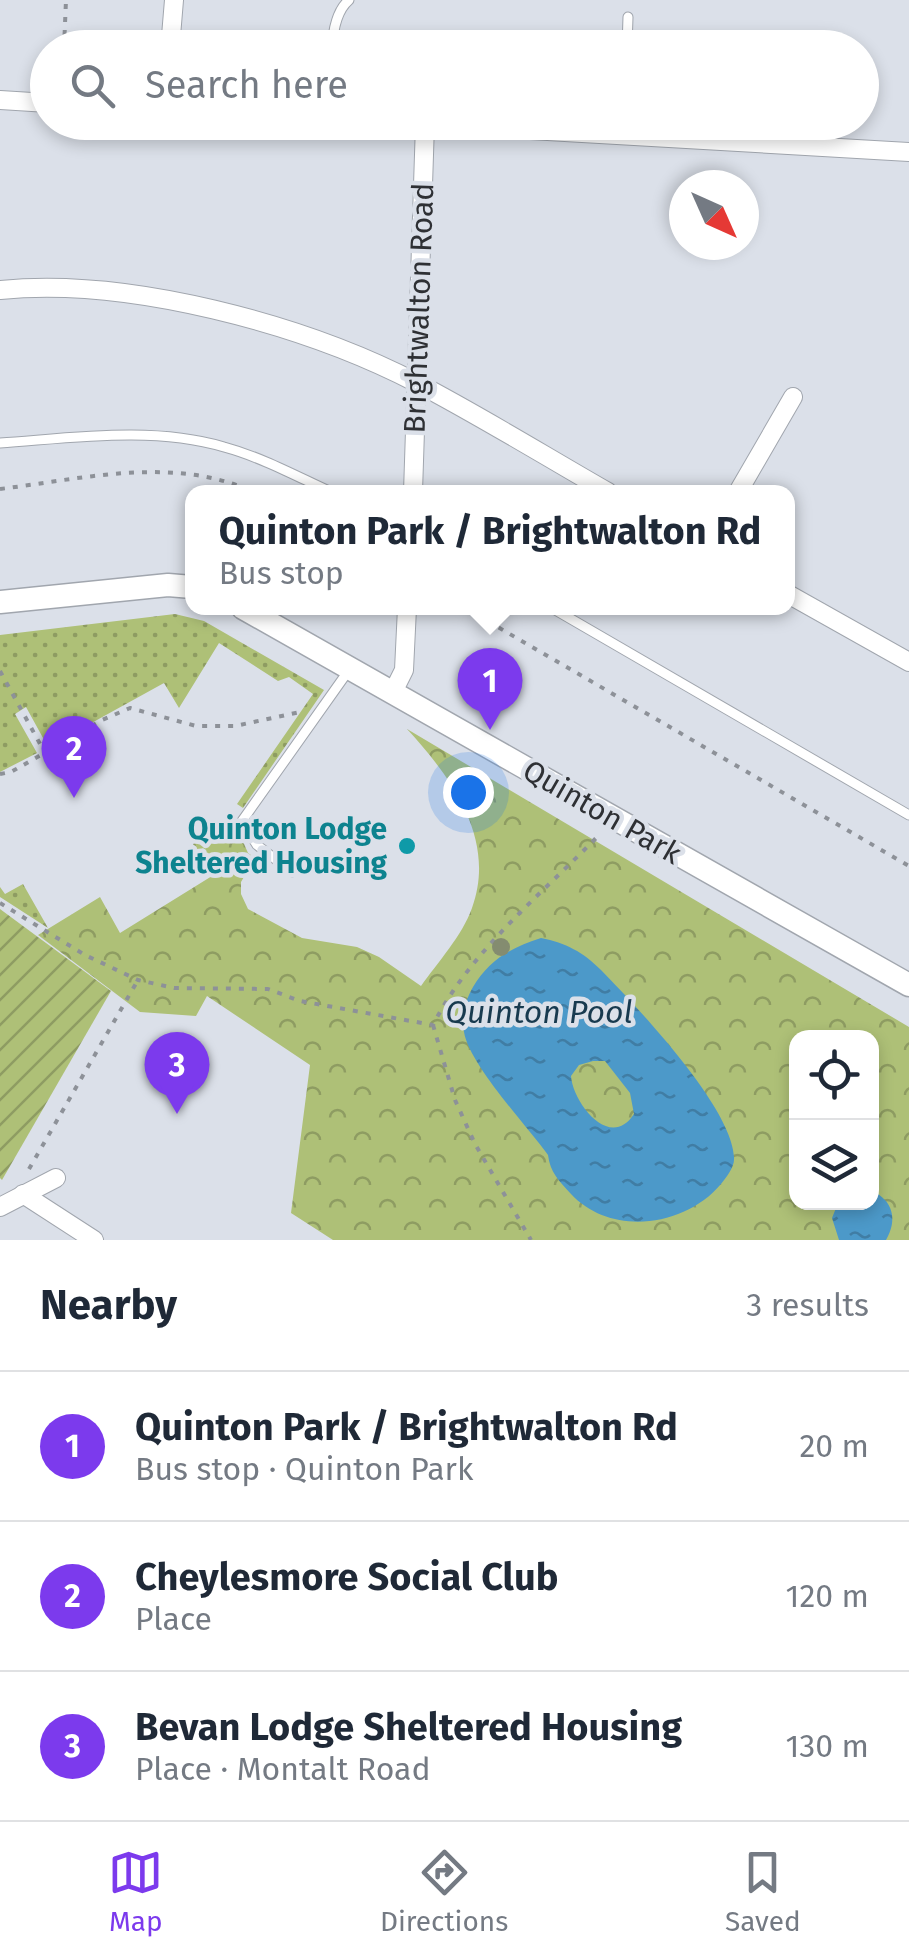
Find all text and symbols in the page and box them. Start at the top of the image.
search box [30,30,879,140]
icon: search [65,58,120,113]
text: Search here [145,62,348,108]
north arrow [669,170,759,260]
street label: Brightwalton Road [397,182,441,434]
popup [185,485,795,615]
text: Quinton Park / Brightwalton Rd [219,508,761,554]
text: Bus stop [219,554,344,592]
pin: 1 [458,648,522,730]
pin: 2 [42,716,106,798]
street label: Quinton Park [516,752,688,872]
your location [443,767,494,818]
place label: Quinton Lodge Sheltered Housing [135,811,387,881]
marker: Quinton Lodge Sheltered Housing [396,835,418,857]
water label: Quinton Pool [445,993,633,1031]
map controls [789,1030,879,1210]
button: locate [789,1030,879,1120]
pin: 3 [144,1032,210,1114]
button: layers [789,1120,879,1210]
text: Nearby [40,1280,177,1330]
text: 3 results [746,1286,869,1324]
text: Quinton Park / Brightwalton Rd [135,1404,678,1450]
text: 1 [65,1427,80,1465]
text: 20 m [799,1427,869,1465]
text: Bus stop · Quinton Park [135,1450,473,1488]
text: Cheylesmore Social Club [135,1554,558,1600]
text: 2 [64,1577,81,1615]
text: 120 m [786,1577,869,1615]
text: Place [135,1600,212,1638]
text: Bevan Lodge Sheltered Housing [135,1704,682,1750]
text: 3 [64,1727,81,1765]
text: 130 m [785,1727,869,1765]
text: Place · Montalt Road [135,1750,431,1788]
tab: Map [108,1845,163,1938]
tab: Directions [380,1845,508,1938]
tab: Saved [725,1845,801,1938]

